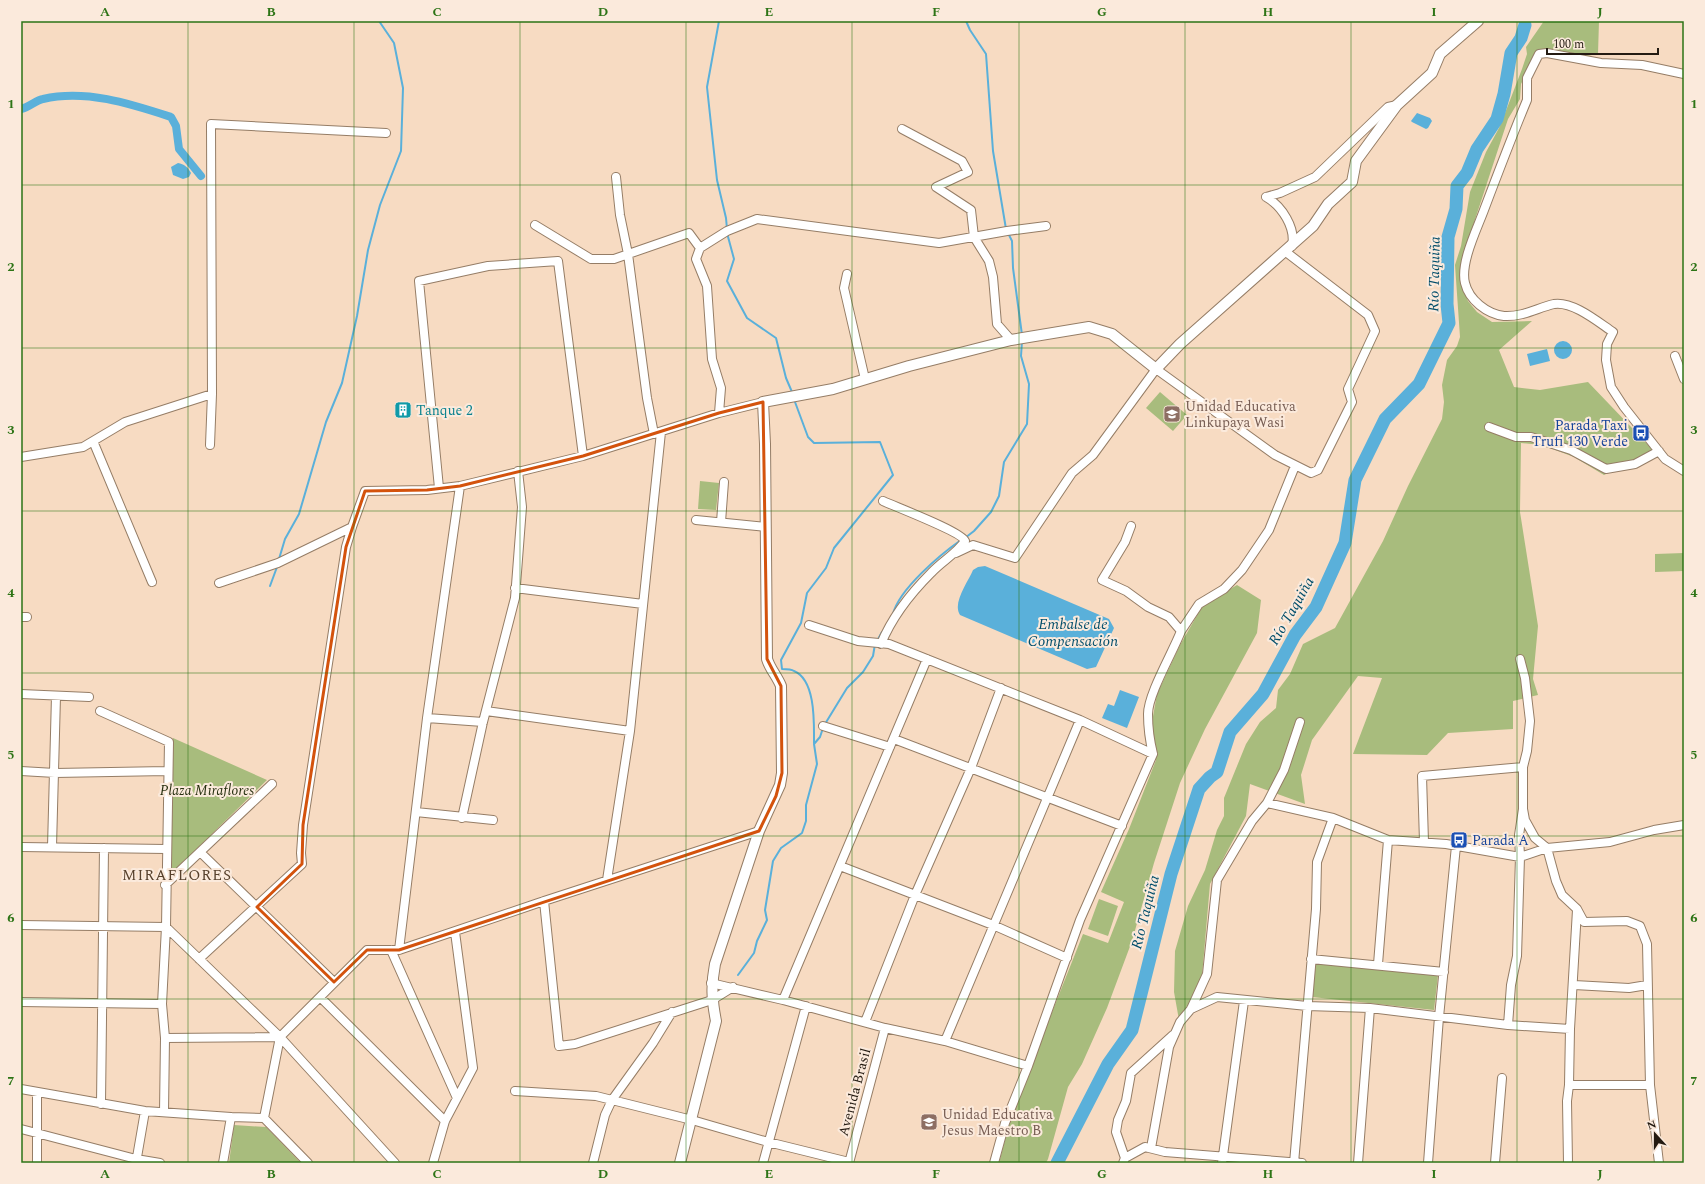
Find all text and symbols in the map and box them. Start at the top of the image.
text: A [100,2,110,22]
text: B [266,2,276,22]
text: C [432,2,442,22]
text: D [598,2,608,22]
text: E [765,2,774,22]
text: F [932,2,940,22]
text: G [1097,2,1107,22]
text: H [1263,2,1274,22]
text: I [1431,2,1437,22]
text: J [1597,2,1603,22]
scale bar [1547,30,1658,56]
text: 100 m [1553,35,1584,54]
text: 1 [7,94,15,114]
text: 1 [1690,94,1698,114]
water label: Río Taquiña [1422,236,1447,312]
text: 2 [7,257,15,277]
text: 2 [1690,257,1698,277]
place label: Unidad Educativa Linkupaya Wasi [1185,396,1296,433]
building icon: Tanque 2 [393,400,413,420]
place label: Tanque 2 [416,400,473,421]
school or university icon: Unidad Educativa Linkupaya Wasi [1162,404,1182,424]
place label: Parada Taxi Trufi 130 Verde [1532,415,1628,452]
text: 3 [7,420,15,440]
text: 3 [1690,420,1698,440]
bus stop icon: Parada Taxi Trufi 130 Verde [1631,423,1651,443]
water label: Río Taquiña [1263,572,1320,650]
text: 4 [7,583,15,603]
text: 4 [1690,583,1698,603]
water label: Embalse de Compensación [1028,613,1118,653]
text: 5 [7,745,15,765]
text: 5 [1690,745,1698,765]
park label: Plaza Miraflores [160,780,254,801]
bus stop icon: Parada A [1449,830,1469,850]
place label: Parada A [1472,830,1529,851]
district label: MIRAFLORES [122,864,232,887]
water label: Río Taquiña [1125,872,1166,952]
text: 6 [7,908,15,928]
text: 6 [1690,908,1698,928]
street label: Avenida Brasil [833,1046,876,1138]
text: 7 [7,1071,15,1091]
text: 7 [1690,1071,1698,1091]
place label: Unidad Educativa Jesus Maestro B [942,1104,1053,1141]
school or university icon: Unidad Educativa Jesus Maestro B [919,1112,939,1132]
north arrow [1635,1114,1675,1154]
text: N [1644,1116,1659,1135]
text: A [100,1164,110,1184]
text: B [266,1164,276,1184]
text: C [432,1164,442,1184]
text: D [598,1164,608,1184]
text: E [765,1164,774,1184]
text: F [932,1164,940,1184]
text: G [1097,1164,1107,1184]
text: H [1263,1164,1274,1184]
text: I [1431,1164,1437,1184]
text: J [1597,1164,1603,1184]

